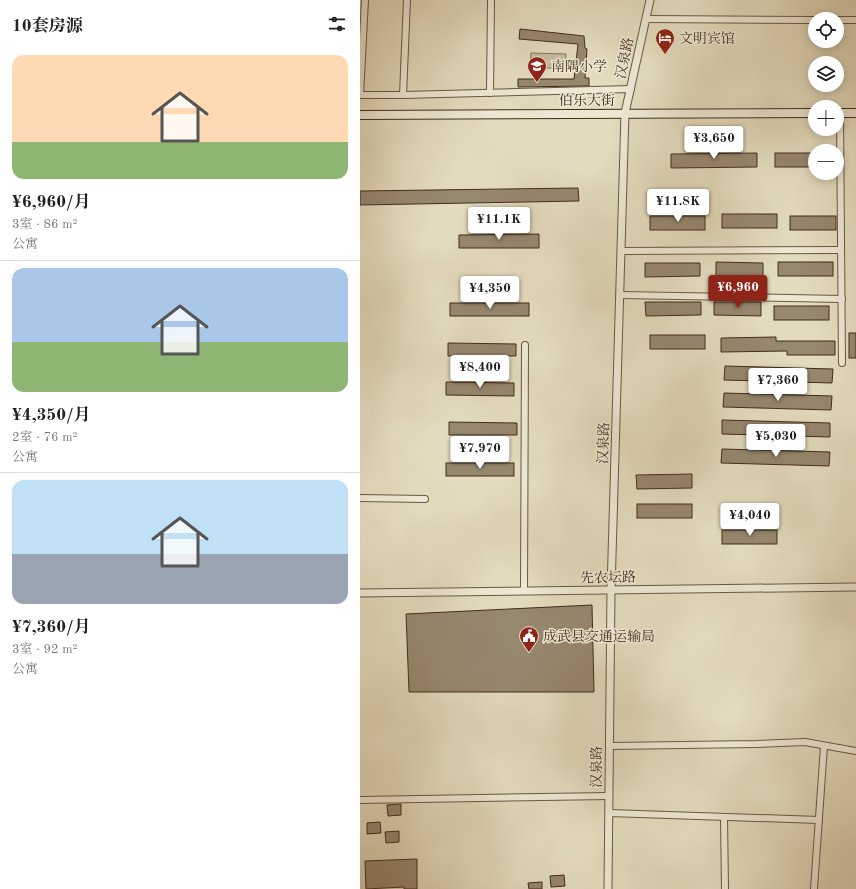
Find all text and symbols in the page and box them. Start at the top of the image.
map controls [808,12,844,180]
button: locate [808,12,844,48]
icon: filters [326,13,348,35]
text: 10套房源 [12,18,83,35]
hotel icon: 文明宾馆 [654,27,676,55]
place label: 文明宾馆 [679,31,735,46]
street label: 汉泉路 [613,36,636,80]
school or university icon: 南隅小学 [526,55,548,83]
button: layers [808,56,844,92]
place label: 南隅小学 [551,59,607,74]
icon: home [144,81,216,153]
street label: 伯乐大街 [559,93,615,108]
button: + [808,100,844,136]
pin: ¥3,650 [681,126,747,160]
text: ¥3,650 [693,132,735,145]
button: − [808,144,844,180]
pin: ¥11.8K [645,189,711,223]
text: ¥6,960/月 [12,194,91,211]
text: ¥11.8K [656,195,700,208]
pin: ¥11.1K [466,207,532,241]
text: ¥11.1K [477,213,521,226]
text: 3室 · 86 m² [12,218,77,231]
text: 公寓 [12,238,38,251]
pin: ¥6,960 [705,275,771,309]
pin: ¥4,350 [457,276,523,310]
text: ¥6,960 [717,281,759,294]
text: ¥4,350 [469,282,511,295]
icon: home [144,294,216,366]
pin: ¥8,400 [447,355,513,389]
text: ¥8,400 [459,361,501,374]
pin: ¥7,360 [745,368,811,402]
text: ¥7,360 [757,374,799,387]
text: ¥4,350/月 [12,407,91,424]
street label: 汉泉路 [595,422,612,464]
pin: ¥5,030 [743,424,809,458]
text: ¥5,030 [755,430,797,443]
text: 2室 · 76 m² [12,431,77,444]
pin: ¥7,970 [447,436,513,470]
text: ¥7,970 [459,442,501,455]
text: 公寓 [12,451,38,464]
pin: ¥4,040 [717,503,783,537]
icon: home [144,506,216,578]
text: ¥4,040 [729,509,771,522]
street label: 先农坛路 [580,570,636,585]
text: ¥7,360/月 [12,619,91,636]
public building icon: 成武县交通运输局 [518,625,540,653]
place label: 成武县交通运输局 [543,629,655,644]
text: 3室 · 92 m² [12,643,77,656]
text: 公寓 [12,663,38,676]
street label: 汉泉路 [589,746,604,788]

